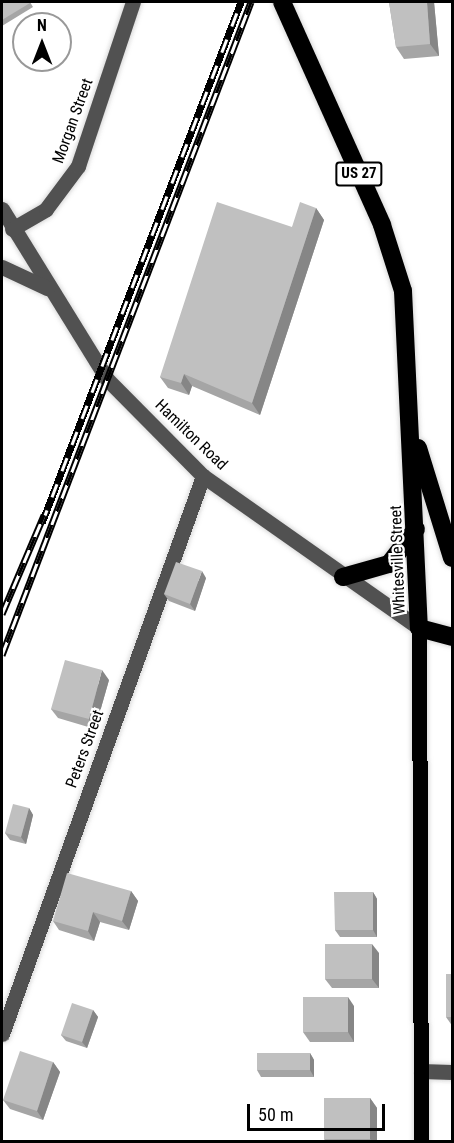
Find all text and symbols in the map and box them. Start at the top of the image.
north arrow [12,12,72,72]
text: N [37,16,47,35]
street label: Morgan Street [49,76,97,166]
road number: US 27 [335,162,383,186]
street label: Hamilton Road [151,396,231,474]
street label: Whitesville Street [386,505,410,615]
street label: Peters Street [62,707,108,791]
scale bar [250,1092,388,1130]
text: 50 m [258,1104,293,1125]

